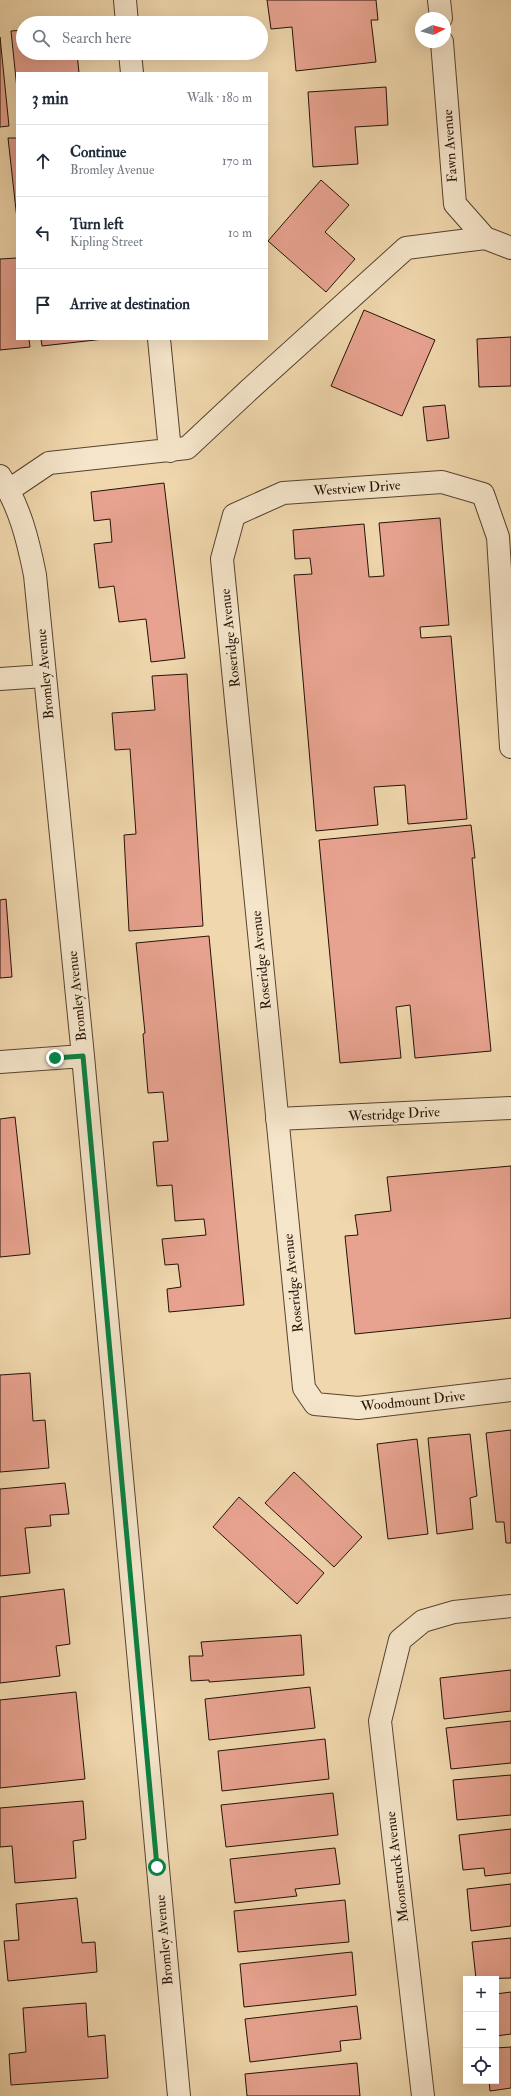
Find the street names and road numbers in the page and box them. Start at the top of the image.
street label: Fawn Avenue [439,109,461,183]
street label: Westview Drive [312,476,401,500]
street label: Roseridge Avenue [216,588,244,688]
street label: Bromley Avenue [33,628,58,720]
street label: Roseridge Avenue [247,910,275,1010]
street label: Bromley Avenue [64,950,91,1042]
street label: Westridge Drive [347,1103,440,1125]
street label: Roseridge Avenue [279,1233,307,1333]
street label: Woodmount Drive [359,1387,466,1415]
street label: Moonstruck Avenue [382,1810,412,1923]
street label: Bromley Avenue [152,1894,177,1986]

